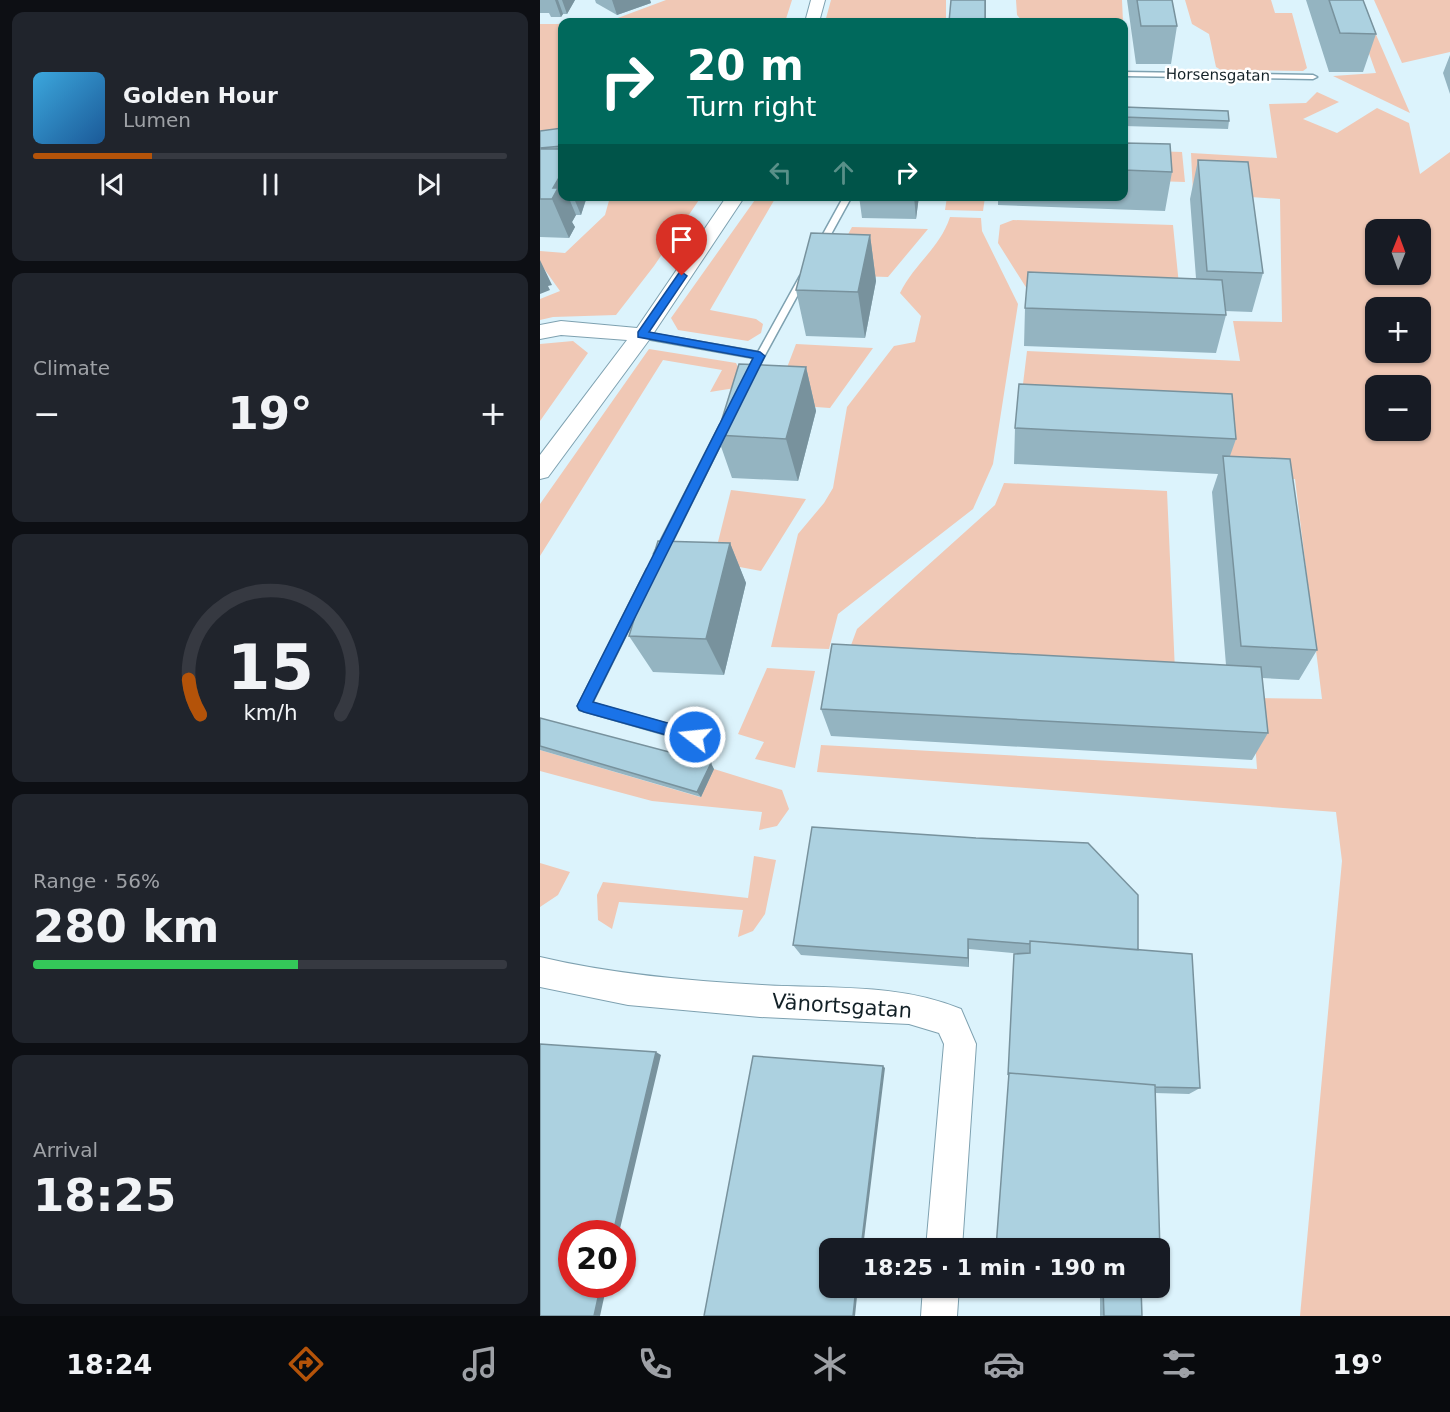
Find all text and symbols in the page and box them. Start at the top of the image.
text: 20 m [687,41,804,90]
icon: right [588,42,666,120]
street label: Horsensgatan [1166,65,1270,85]
text: Golden Hour [123,83,278,108]
text: Turn right [687,91,816,122]
text: Lumen [123,108,191,132]
icon: left [764,156,797,189]
icon: ahead [827,156,860,189]
icon: right [890,156,923,189]
icon: previous [96,168,129,201]
icon: pause [254,168,287,201]
icon: next [412,168,445,201]
pin [656,214,707,276]
north arrow [1365,219,1431,285]
map controls [1365,219,1431,441]
icon: arrive [665,223,698,256]
button: + [1365,297,1431,363]
text: Climate [33,356,110,380]
button: − [1365,375,1431,441]
text: 19° [227,387,313,440]
text: − [33,394,61,433]
text: + [479,394,507,433]
text: 15 [227,631,313,704]
text: km/h [243,700,297,725]
position arrow [663,705,727,769]
text: Range · 56% [33,869,160,893]
text: 280 km [33,900,219,953]
street label: Vänortsgatan [771,989,913,1023]
text: Arrival [33,1138,98,1162]
text: 18:25 [33,1169,176,1222]
speed limit sign: 20 [558,1220,636,1298]
text: 18:25 · 1 min · 190 m [863,1255,1126,1280]
icon: directions [285,1343,327,1385]
icon: music [459,1343,501,1385]
icon: phone [634,1343,676,1385]
icon: climate [809,1343,851,1385]
icon: car [983,1343,1025,1385]
icon: filters [1158,1343,1200,1385]
text: 18:24 [66,1349,152,1380]
text: 19° [1333,1349,1384,1380]

